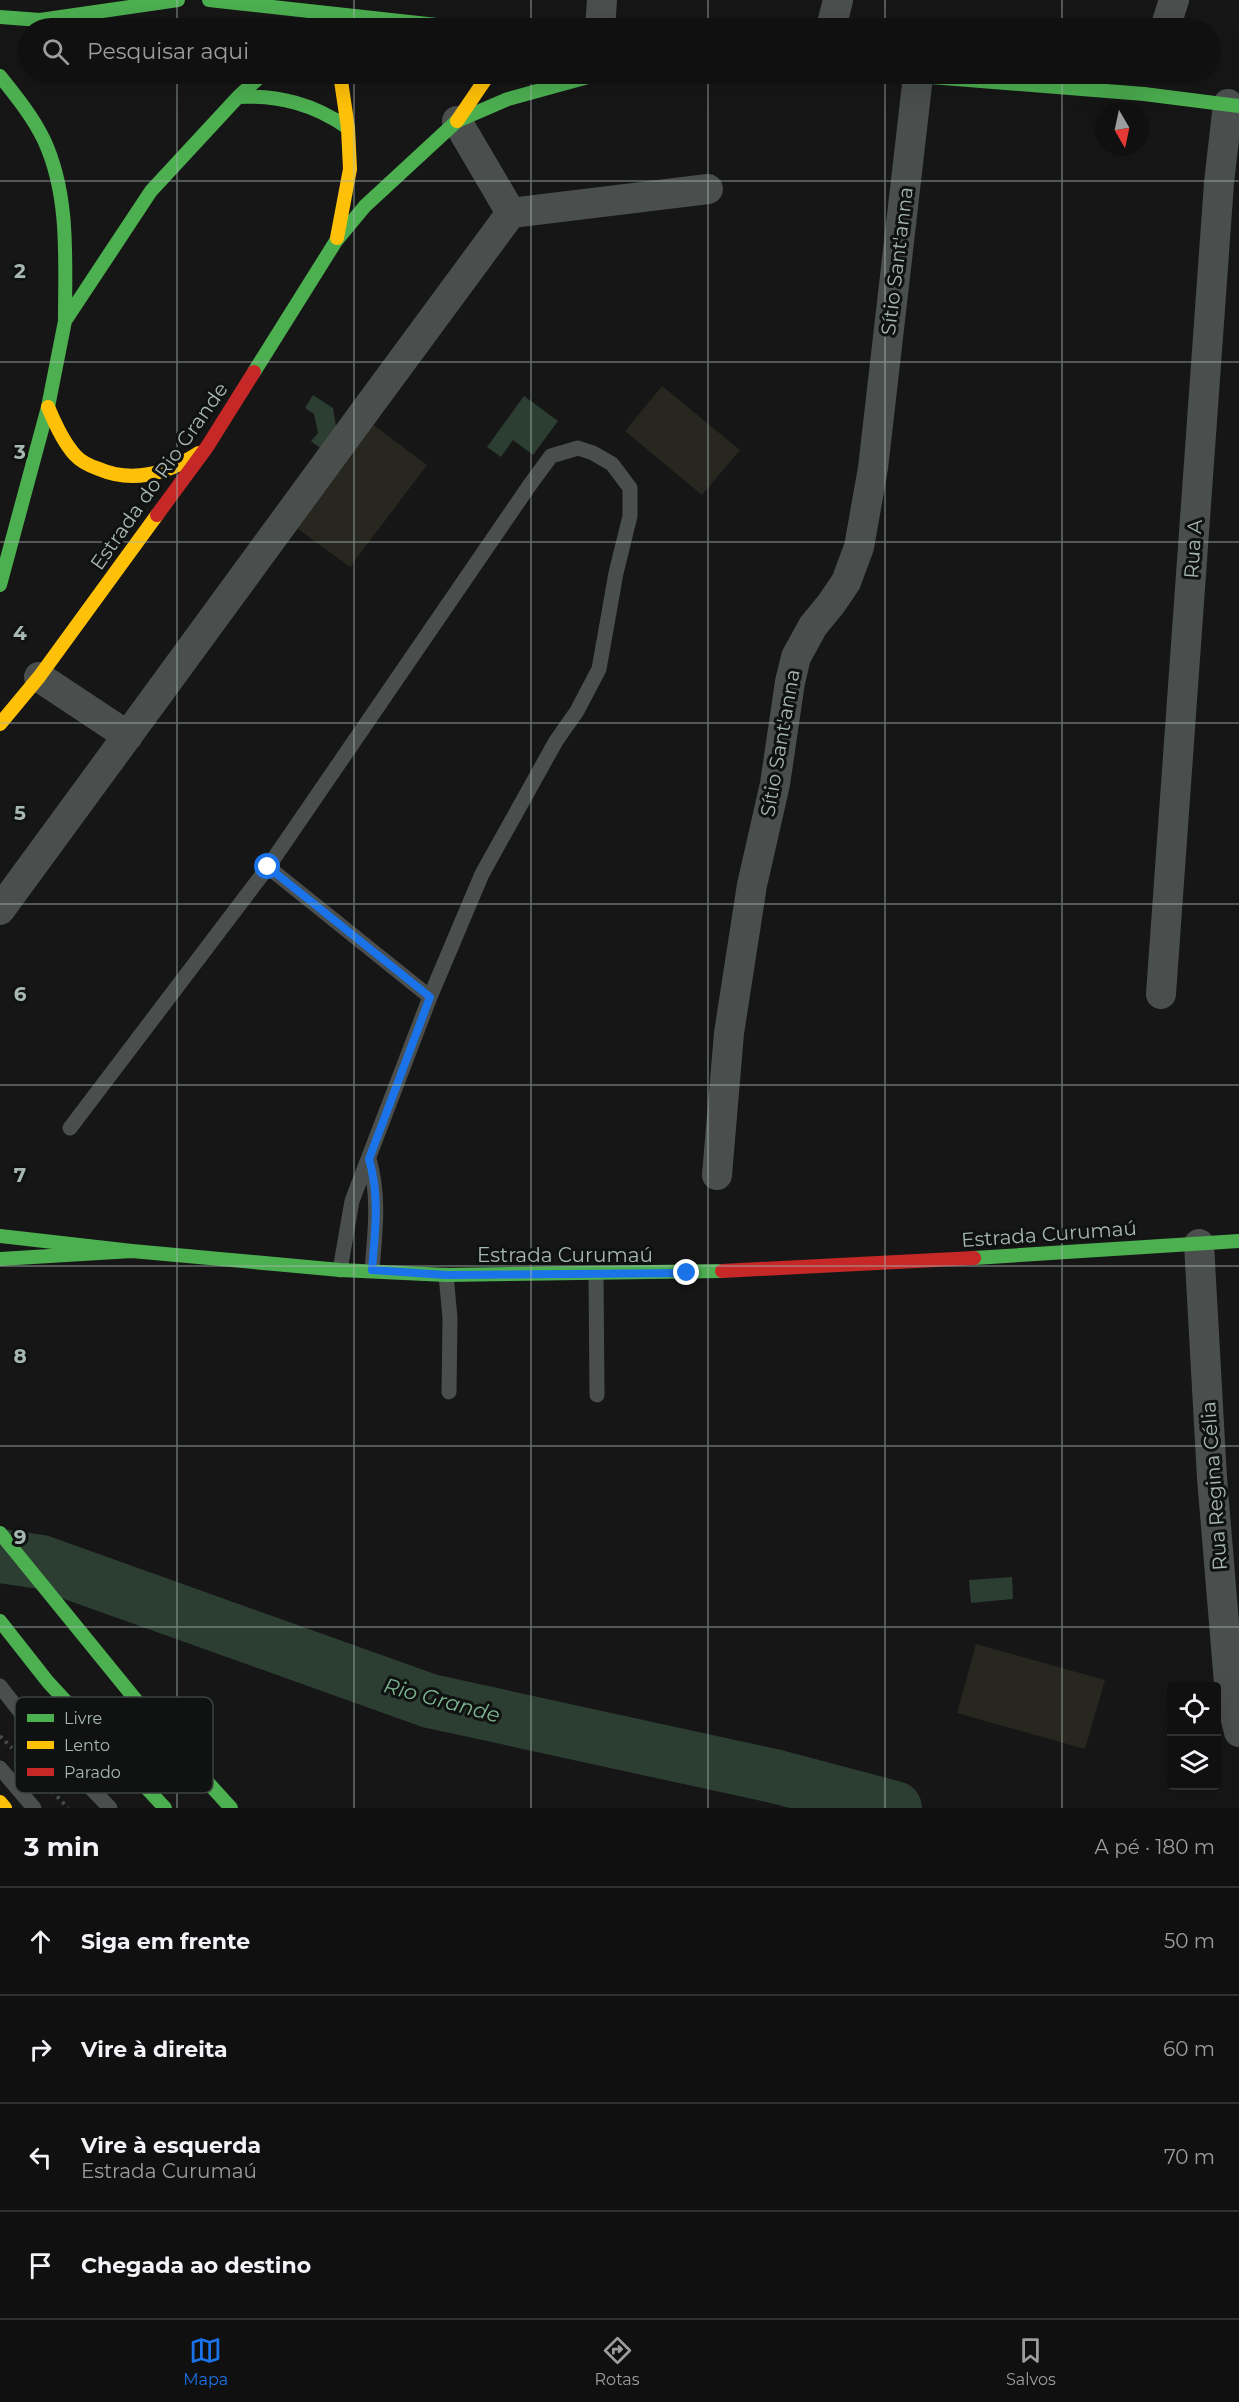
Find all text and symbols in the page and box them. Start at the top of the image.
search box [18,18,1221,84]
icon: search [39,35,72,68]
text: Pesquisar aqui [87,38,249,65]
north arrow [1095,102,1149,156]
street label: Sítio Sant'anna [876,185,918,337]
text: 2 [14,259,26,283]
street label: Estrada do Rio Grande [85,378,233,574]
text: 3 [13,440,26,464]
street label: Rua A [1179,518,1207,579]
text: 4 [13,621,27,645]
street label: Sítio Sant'anna [755,667,805,819]
text: 5 [14,801,26,825]
route start [254,853,280,879]
text: 6 [14,982,27,1006]
text: 7 [14,1163,26,1187]
street label: Estrada Curumaú [960,1216,1138,1252]
street label: Estrada Curumaú [477,1243,653,1267]
route end [673,1259,699,1285]
text: 8 [13,1344,27,1368]
street label: Rua Regina Célia [1196,1401,1232,1571]
text: 9 [14,1525,26,1549]
water label: Rio Grande [381,1672,503,1728]
map controls [1167,1682,1221,1790]
button: locate [1167,1682,1221,1736]
legend [15,1697,213,1793]
text: Livre [64,1709,102,1728]
text: Lento [64,1736,110,1755]
button: layers [1167,1736,1221,1790]
text: Parado [64,1763,121,1782]
text: 3 min [24,1831,100,1863]
text: A pé · 180 m [1095,1835,1215,1859]
icon: ahead [24,1925,57,1958]
text: Siga em frente [81,1928,250,1955]
text: 50 m [1164,1929,1215,1953]
icon: right [24,2033,57,2066]
text: Vire à direita [81,2036,228,2063]
text: 60 m [1163,2037,1215,2061]
text: Vire à esquerda [81,2132,261,2159]
icon: left [24,2141,57,2174]
text: 70 m [1164,2145,1215,2169]
text: Estrada Curumaú [81,2159,257,2183]
icon: arrive [24,2249,57,2282]
text: Chegada ao destino [81,2252,311,2279]
tab: Mapa [183,2334,228,2389]
tab: Rotas [595,2334,640,2389]
tab: Salvos [1006,2334,1056,2389]

